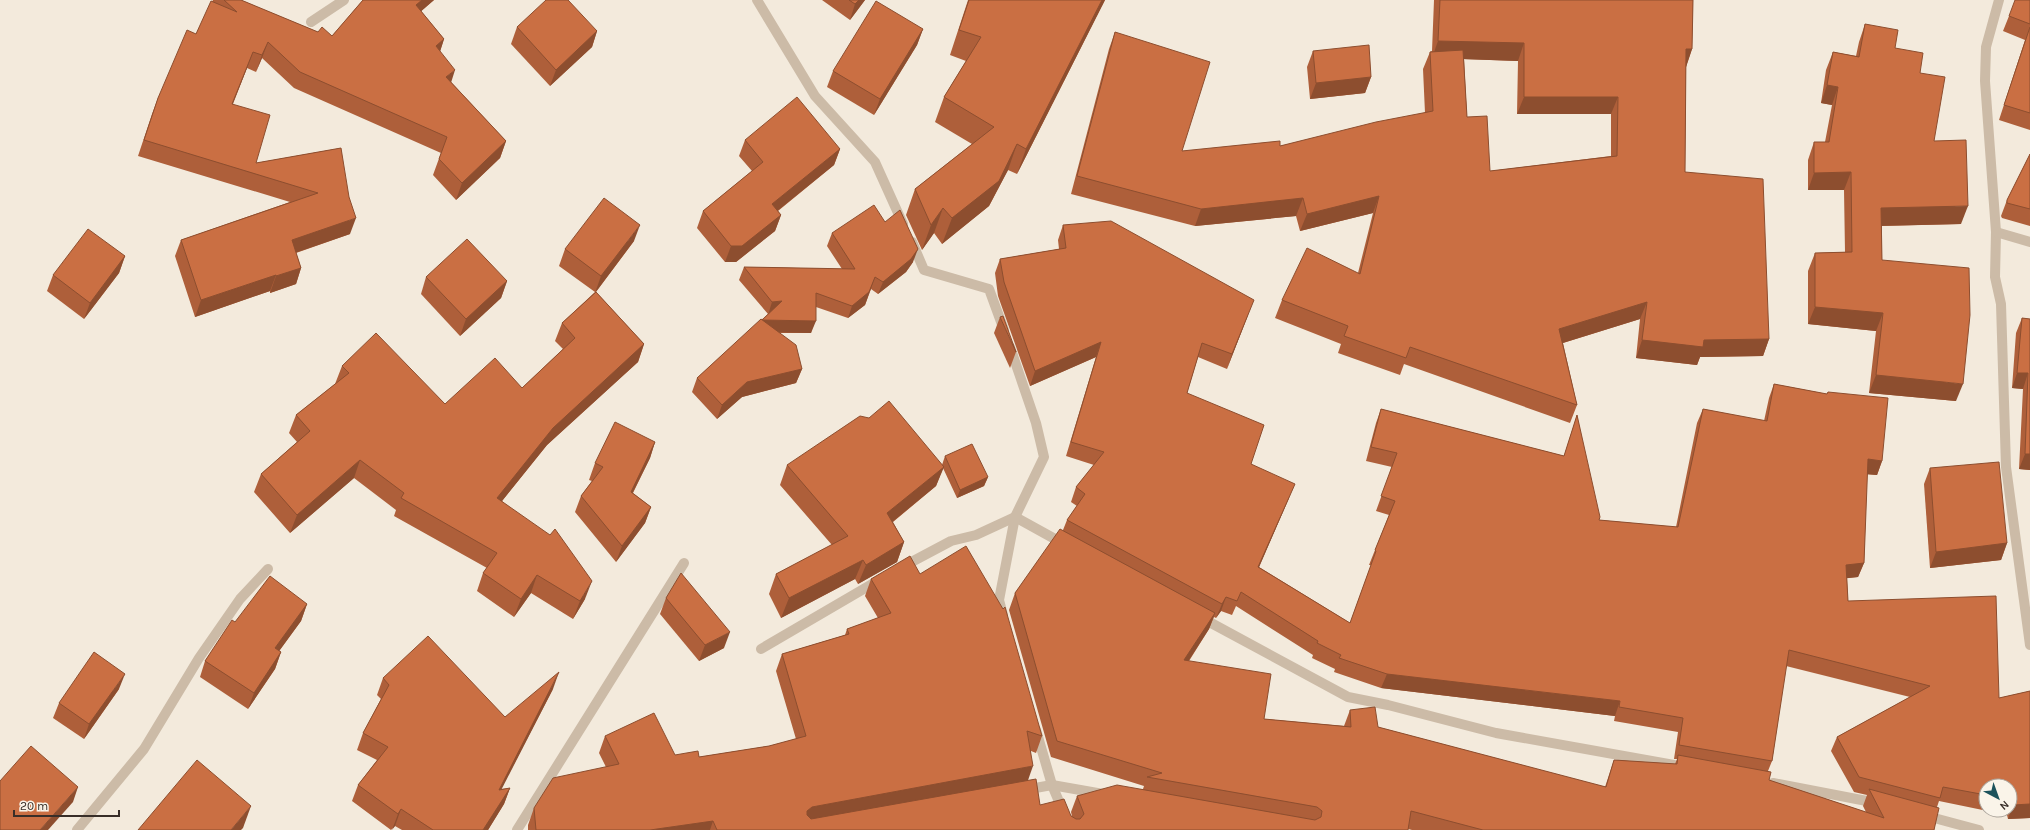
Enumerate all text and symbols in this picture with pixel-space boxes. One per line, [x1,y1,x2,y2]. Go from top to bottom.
north arrow [1978,778,2018,818]
scale bar [14,792,119,818]
text: N [1997,798,2011,813]
text: 20 m [20,799,48,813]

